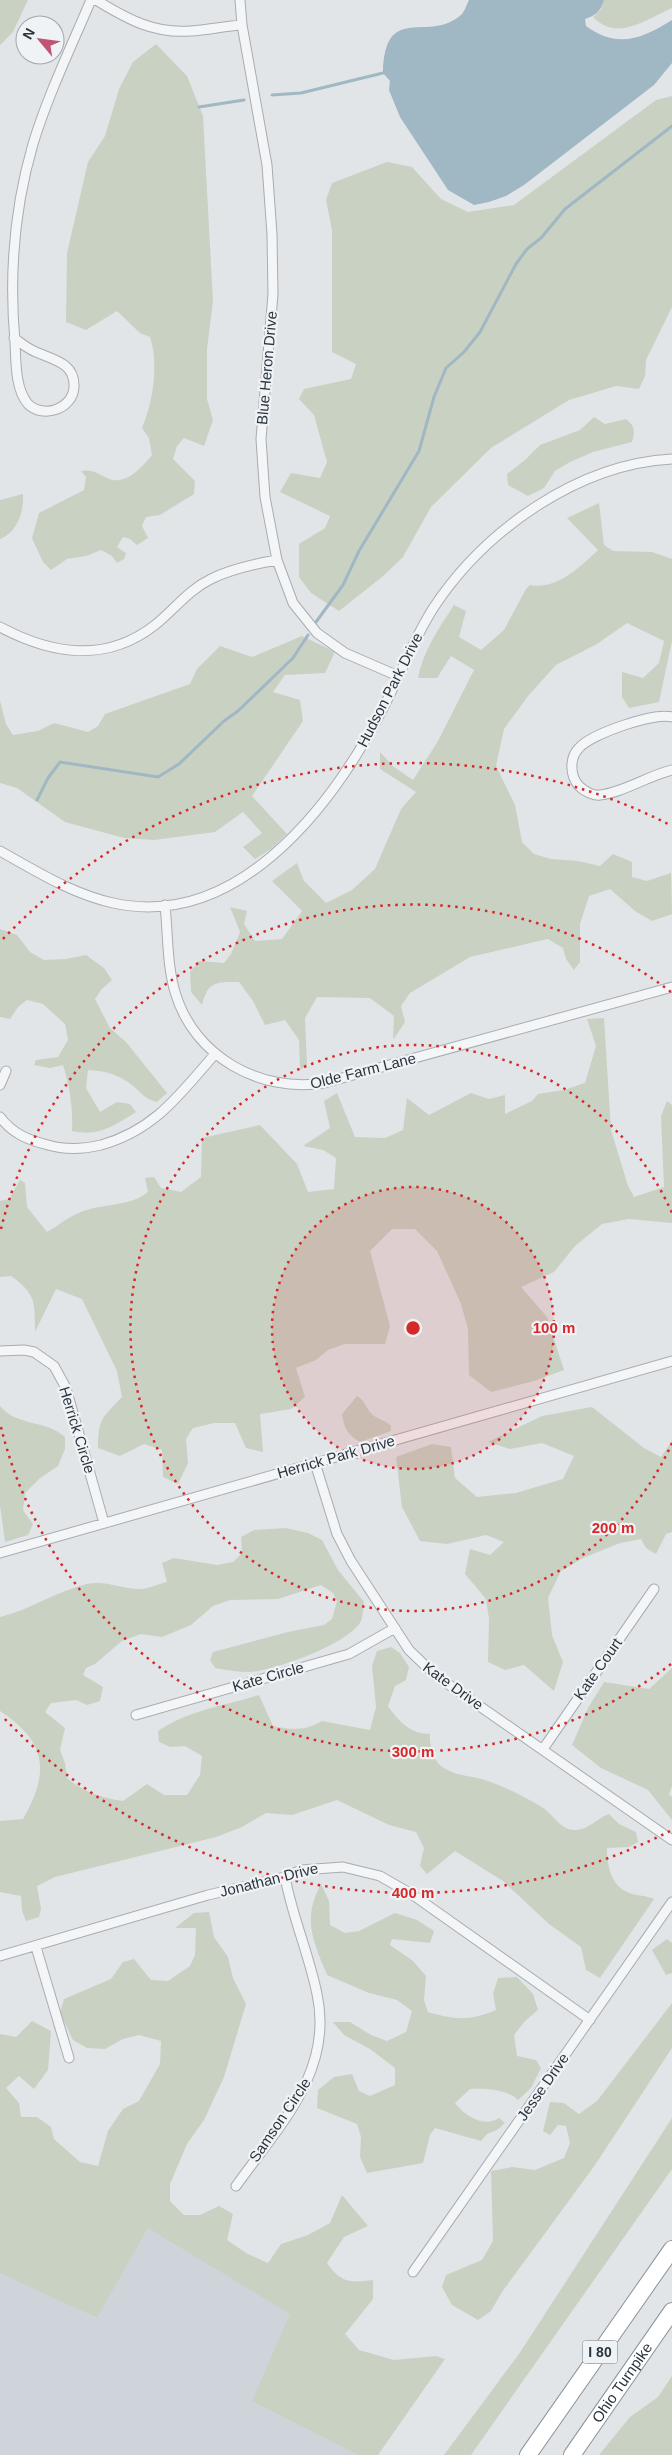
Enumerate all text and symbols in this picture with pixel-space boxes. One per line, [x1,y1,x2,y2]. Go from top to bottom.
north arrow [15,15,65,65]
text: N [19,25,38,42]
street label: Blue Heron Drive [253,310,280,426]
street label: Hudson Park Drive [353,630,426,750]
street label: Olde Farm Lane [308,1049,418,1092]
centre of rings [404,1319,422,1337]
text: 100 m [533,1319,575,1336]
street label: Herrick Circle [56,1384,99,1475]
street label: Herrick Park Drive [275,1432,397,1481]
text: 200 m [592,1519,634,1536]
street label: Kate Court [570,1634,626,1703]
street label: Kate Circle [230,1658,305,1695]
street label: Kate Drive [420,1658,487,1713]
text: 300 m [392,1743,434,1760]
street label: Jonathan Drive [218,1859,320,1900]
text: 400 m [392,1884,434,1901]
street label: Jesse Drive [513,2050,572,2124]
street label: Samson Circle [245,2075,314,2165]
street label: Ohio Turnpike [588,2339,655,2426]
road number: I 80 [582,2340,618,2364]

